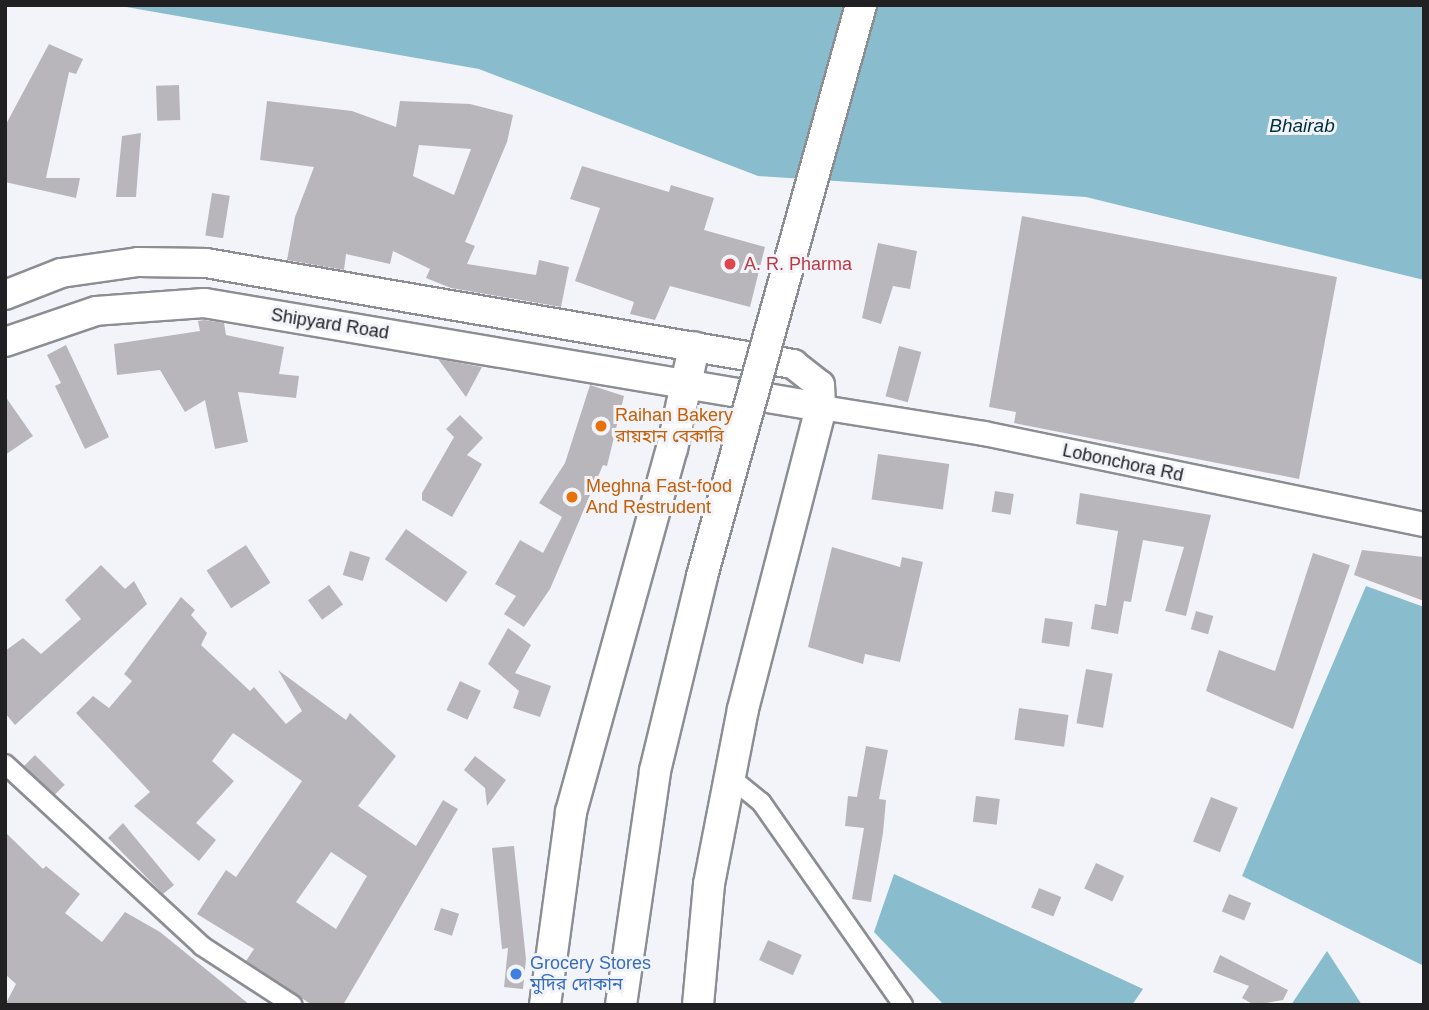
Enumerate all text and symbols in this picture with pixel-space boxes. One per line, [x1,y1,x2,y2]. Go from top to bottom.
water label: Bhairab [1269,115,1335,137]
place label: A. R. Pharma [744,253,852,275]
marker: A. R. Pharma [722,256,738,272]
street label: Shipyard Road [270,304,390,344]
place label: Raihan Bakery রায়হান বেকারি [615,405,733,448]
marker: Raihan Bakery রায়হান বেকারি [593,418,609,434]
street label: Lobonchora Rd [1061,440,1185,486]
place label: Meghna Fast-food And Restrudent [586,476,732,518]
marker: Meghna Fast-food And Restrudent [564,489,580,505]
place label: Grocery Stores মুদির দোকান [530,953,651,996]
marker: Grocery Stores মুদির দোকান [508,966,524,982]

